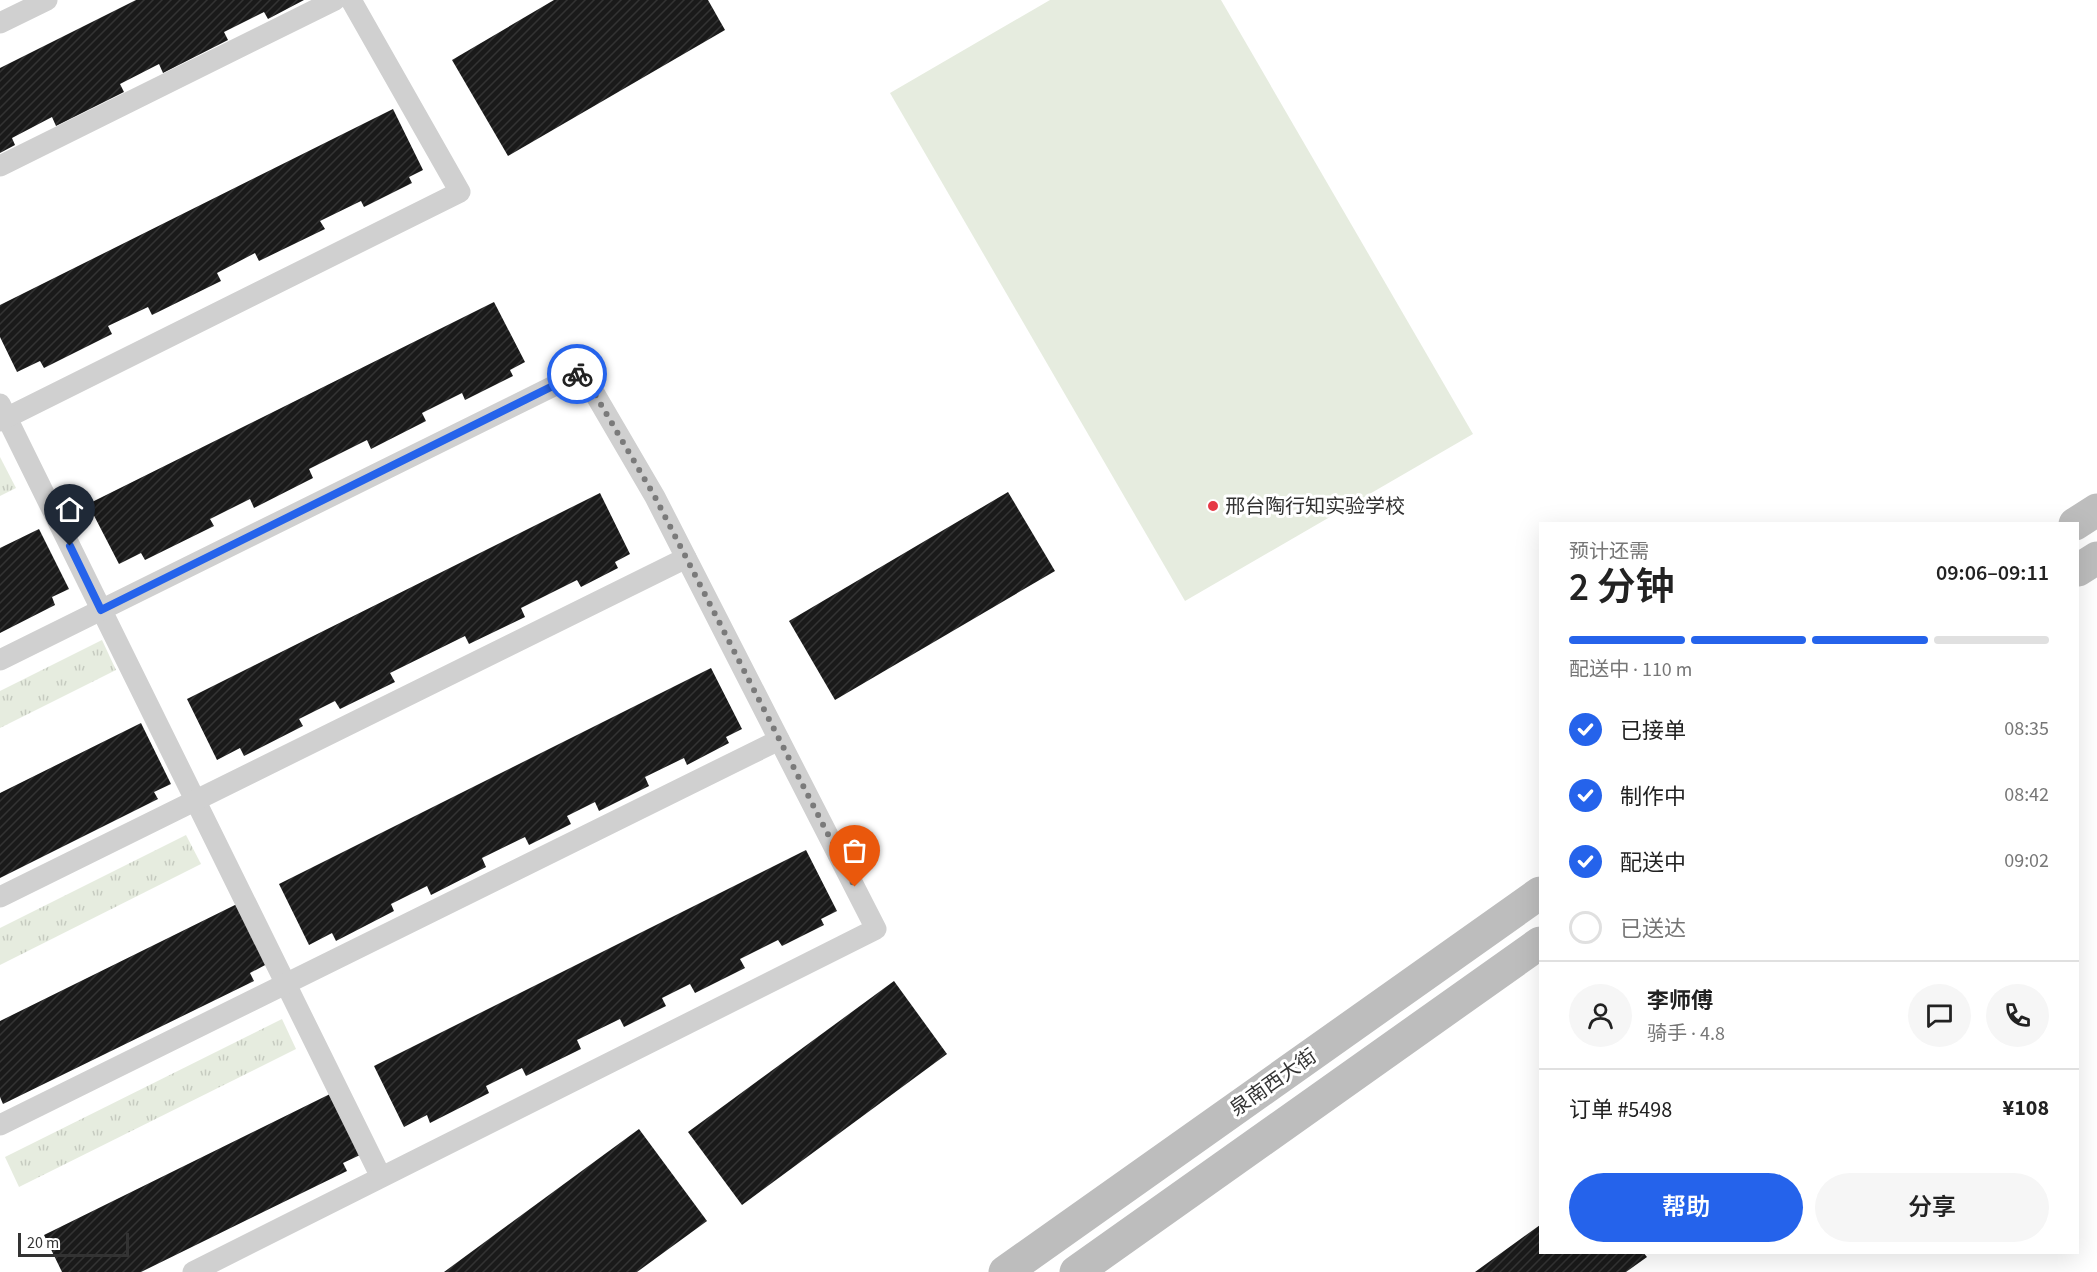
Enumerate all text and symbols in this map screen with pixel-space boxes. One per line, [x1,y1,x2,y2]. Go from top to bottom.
courier [547,344,607,404]
icon: bike [561,358,594,391]
pin [44,484,95,546]
icon: home [53,493,86,526]
place label: 邢台陶行知实验学校 [1225,493,1405,521]
marker: 邢台陶行知实验学校 [1206,499,1220,513]
text: 预计还需 [1569,538,1649,566]
text: 09:06–09:11 [1936,557,2049,589]
text: 2 分钟 [1569,560,1675,616]
text: 配送中 · 110 m [1569,656,1692,684]
icon: check [1569,713,1602,746]
text: 已接单 [1620,715,1686,747]
text: 08:35 [2004,715,2049,743]
icon: check [1569,779,1602,812]
text: 制作中 [1620,781,1686,813]
text: 08:42 [2004,781,2049,809]
pin [829,825,880,887]
icon: bag [838,834,871,867]
icon: check [1569,845,1602,878]
text: 配送中 [1620,847,1686,879]
text: 09:02 [2004,847,2049,875]
text: 已送达 [1620,913,1686,945]
button: person [1569,984,1632,1047]
button: chat [1908,984,1971,1047]
button: phone [1986,984,2049,1047]
text: 李师傅 [1647,985,1713,1017]
text: 骑手 · 4.8 [1647,1020,1725,1048]
street label: 泉南西大街 [1225,1043,1323,1123]
text: ¥108 [2003,1092,2049,1124]
text: 订单 #5498 [1569,1094,1672,1126]
button: 帮助 [1569,1173,1803,1242]
button: 分享 [1815,1173,2049,1242]
scale bar [18,1230,129,1258]
text: 20 m [27,1232,59,1254]

